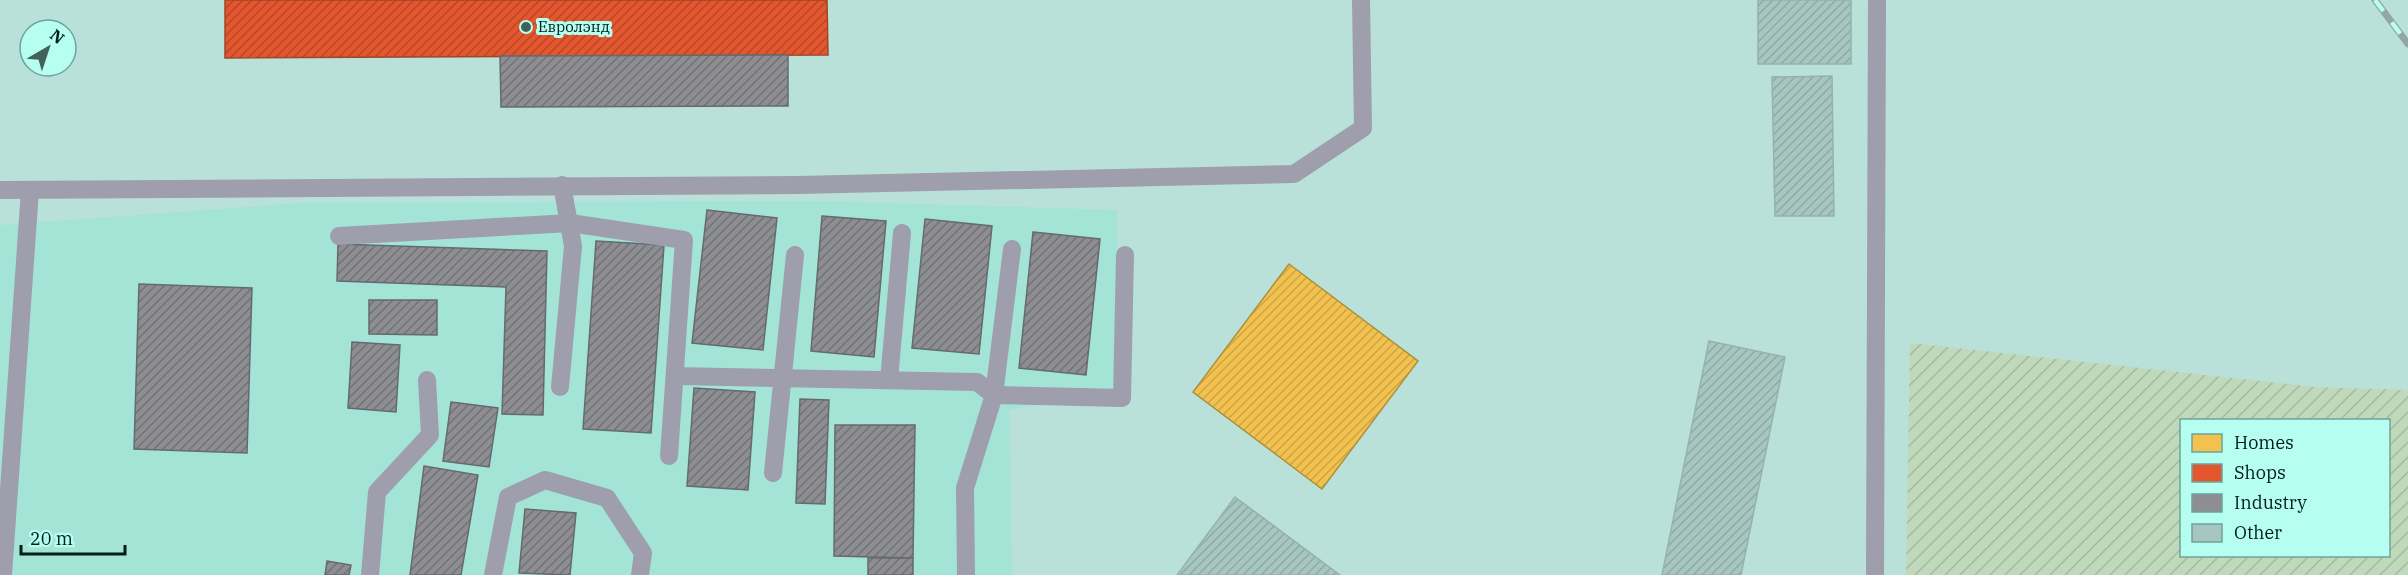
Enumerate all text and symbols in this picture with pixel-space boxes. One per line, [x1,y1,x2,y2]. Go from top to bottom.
place label: Евролэнд [538,17,610,36]
north arrow [18,18,78,78]
marker: Евролэнд [519,20,533,34]
text: N [46,25,69,48]
legend [2180,419,2390,557]
text: Homes [2234,431,2294,454]
text: Shops [2234,461,2286,484]
text: Industry [2234,491,2307,514]
scale bar [21,518,124,556]
text: Other [2234,521,2282,544]
text: 20 m [30,527,73,550]

